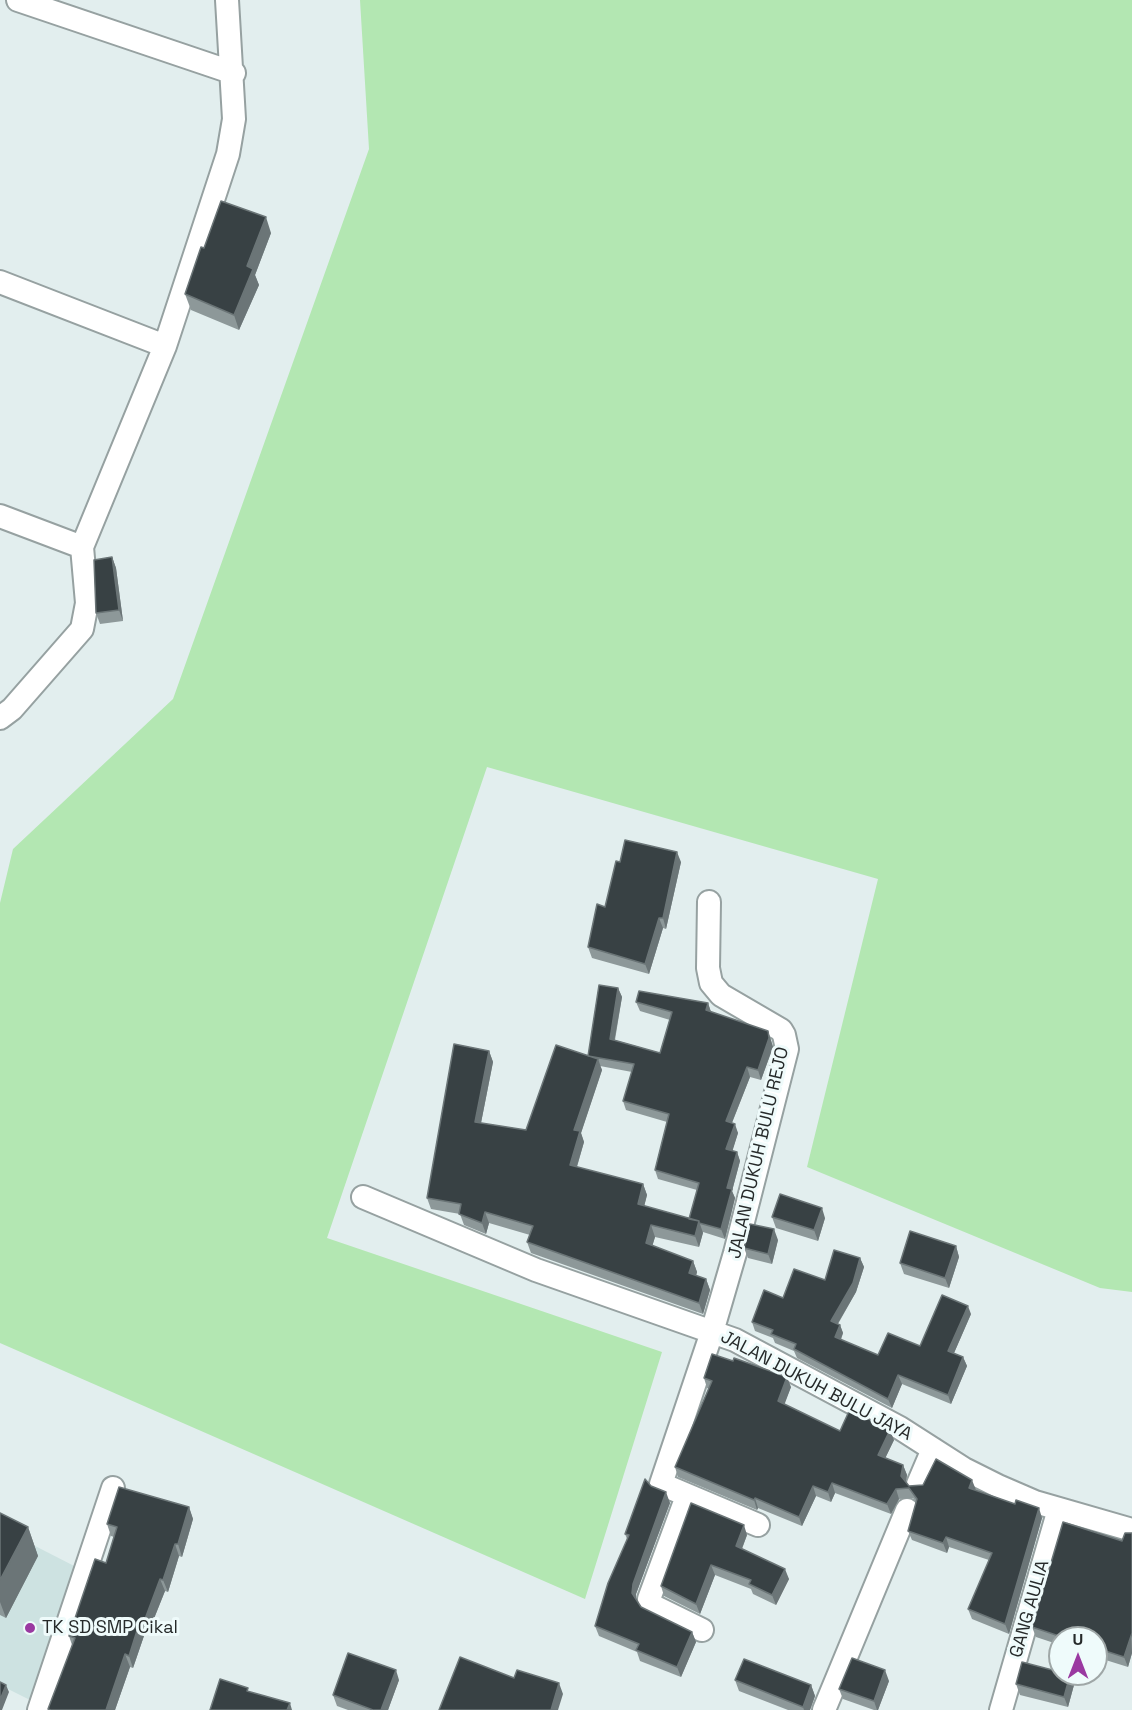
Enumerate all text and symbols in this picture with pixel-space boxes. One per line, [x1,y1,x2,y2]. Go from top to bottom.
street label: JALAN DUKUH BULU REJO [724,1045,794,1261]
street label: JALAN DUKUH BULU JAYA [717,1326,915,1446]
street label: GANG AULIA [1006,1558,1054,1660]
place label: TK SD SMP Cikal [42,1617,178,1639]
marker: TK SD SMP Cikal [23,1621,37,1635]
north arrow [1048,1626,1108,1686]
text: U [1073,1629,1083,1650]

